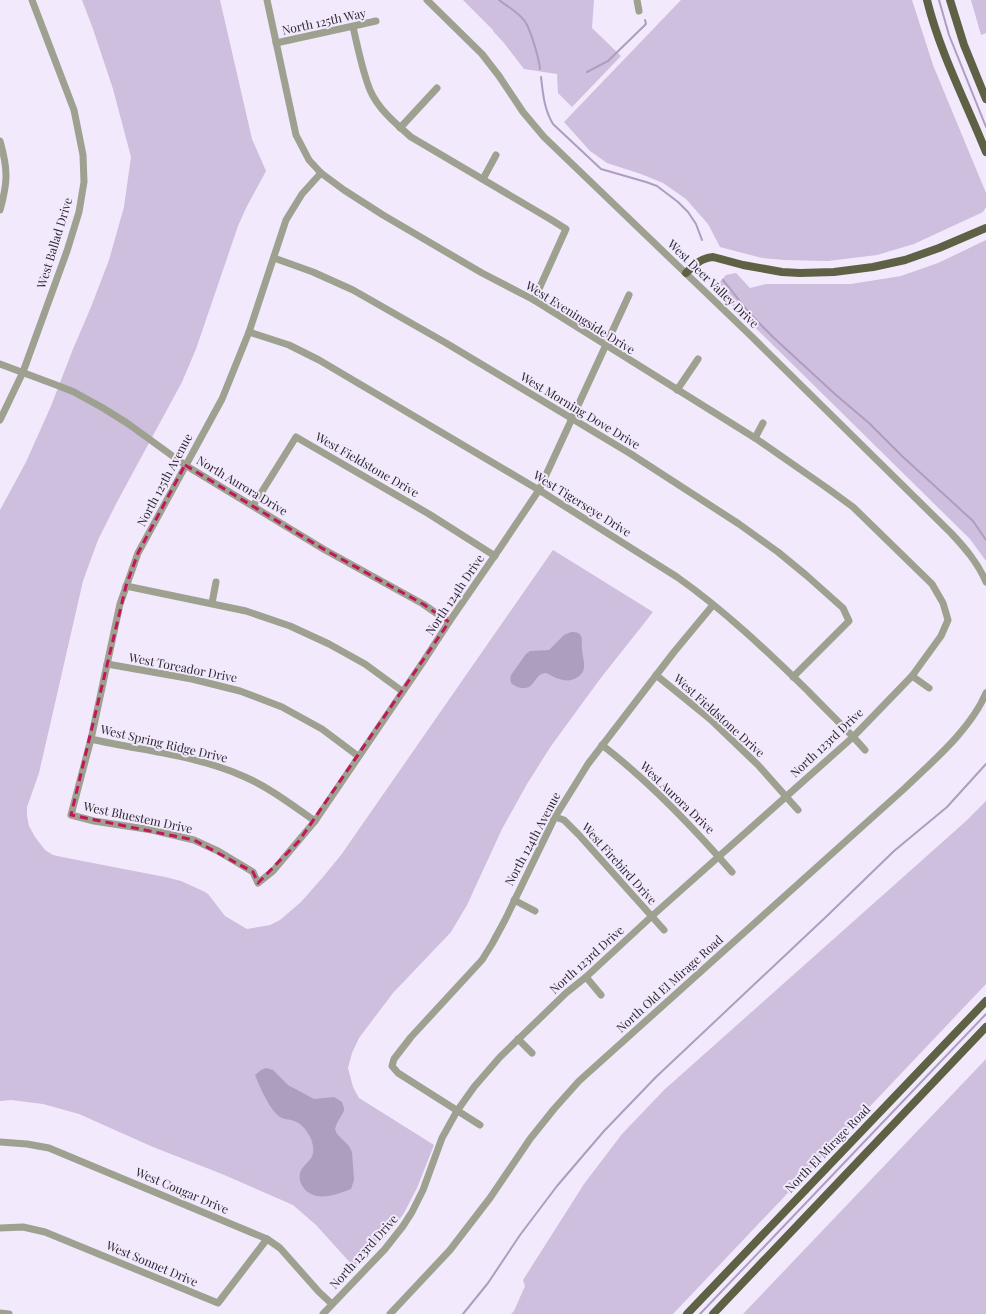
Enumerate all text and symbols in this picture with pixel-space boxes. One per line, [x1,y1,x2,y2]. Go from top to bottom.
street label: North 125th Way [280,4,367,38]
street label: West Ballad Drive [32,195,75,291]
street label: West Deer Valley Drive [664,235,763,331]
street label: West Eveningside Drive [522,276,638,357]
street label: West Morning Dove Drive [517,367,643,452]
street label: West Fieldstone Drive [312,427,422,500]
street label: North 125th Avenue [133,430,195,529]
street label: North Aurora Drive [194,452,291,519]
street label: West Tigerseye Drive [530,466,634,540]
street label: North 124th Drive [421,551,487,638]
street label: West Toreador Drive [127,648,239,685]
street label: West Fieldstone Drive [670,670,768,760]
street label: North 123rd Drive [786,704,866,780]
street label: West Spring Ridge Drive [98,720,229,765]
street label: West Aurora Drive [636,757,718,837]
street label: North 124th Avenue [501,789,564,888]
street label: West Bluestem Drive [81,797,194,836]
street label: West Firebird Drive [578,818,661,908]
street label: North 123rd Drive [546,922,627,997]
street label: North Old El Mirage Road [613,931,726,1035]
street label: North El Mirage Road [781,1101,873,1196]
street label: West Cougar Drive [132,1163,232,1217]
street label: North 123rd Drive [326,1211,401,1292]
street label: West Sonnet Drive [103,1236,201,1290]

